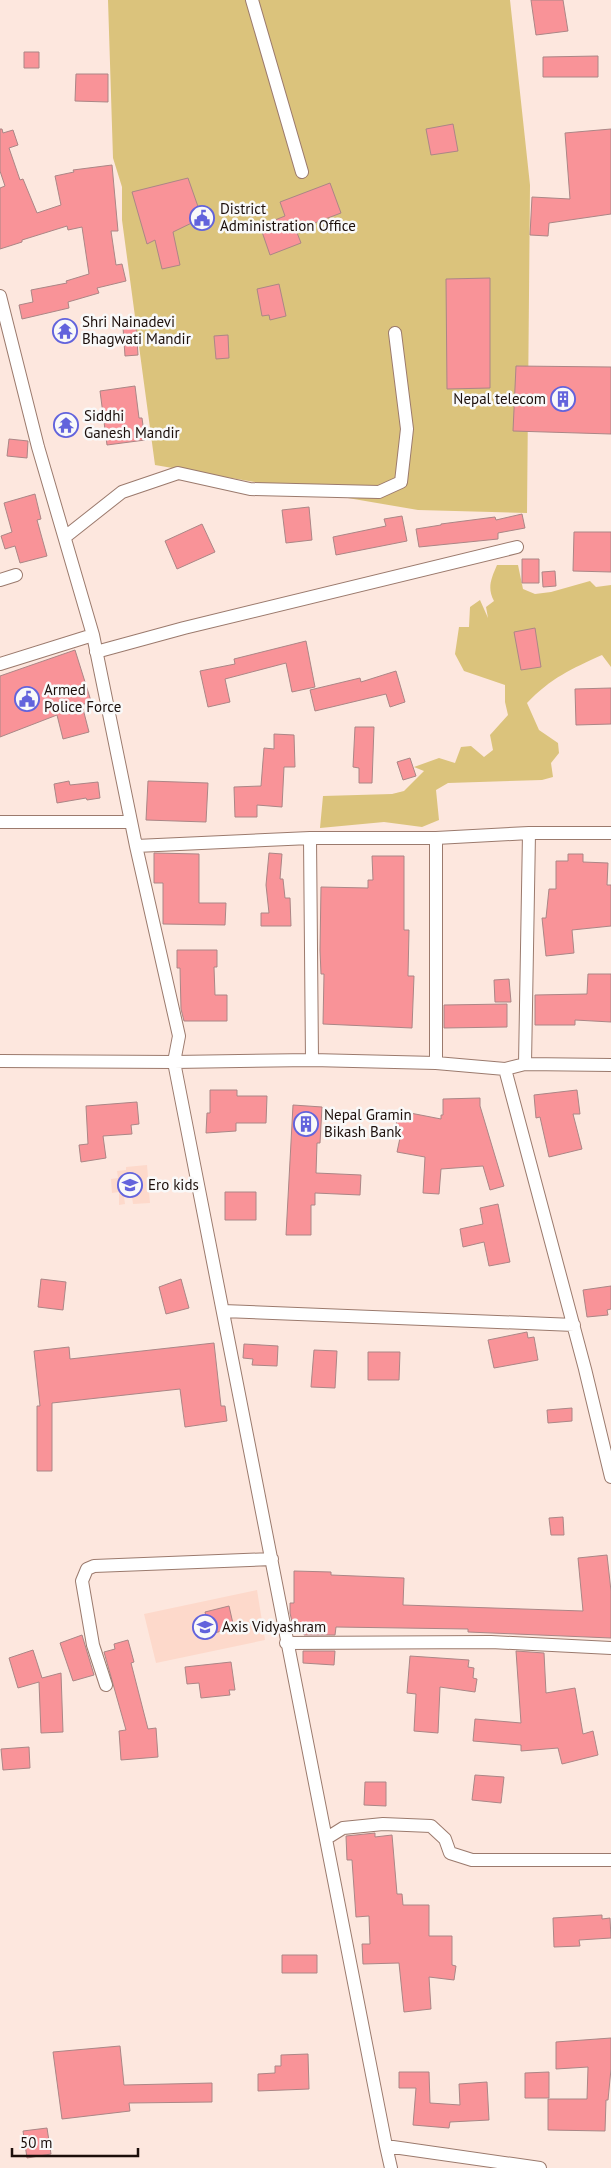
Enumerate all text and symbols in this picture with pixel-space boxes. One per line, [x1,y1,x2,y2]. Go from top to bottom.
place label: District Administration Office [220,199,356,235]
public building icon: District Administration Office [189,205,215,231]
place label: Shri Nainadevi Bhagwati Mandir [82,312,191,348]
temple icon: Shri Nainadevi Bhagwati Mandir [52,318,78,344]
building icon: Nepal telecom [550,386,576,412]
place label: Nepal telecom [453,389,546,408]
place label: Siddhi Ganesh Mandir [84,406,180,442]
temple icon: Siddhi Ganesh Mandir [53,412,79,438]
place label: Armed Police Force [44,680,121,716]
public building icon: Armed Police Force [14,686,40,712]
place label: Nepal Gramin Bikash Bank [324,1105,412,1141]
building icon: Nepal Gramin Bikash Bank [293,1111,319,1137]
school or university icon: Ero kids [117,1172,143,1198]
place label: Ero kids [148,1175,199,1194]
school or university icon: Axis Vidyashram [192,1614,218,1640]
place label: Axis Vidyashram [222,1617,326,1636]
scale bar [12,2126,139,2158]
text: 50 m [20,2133,53,2152]

